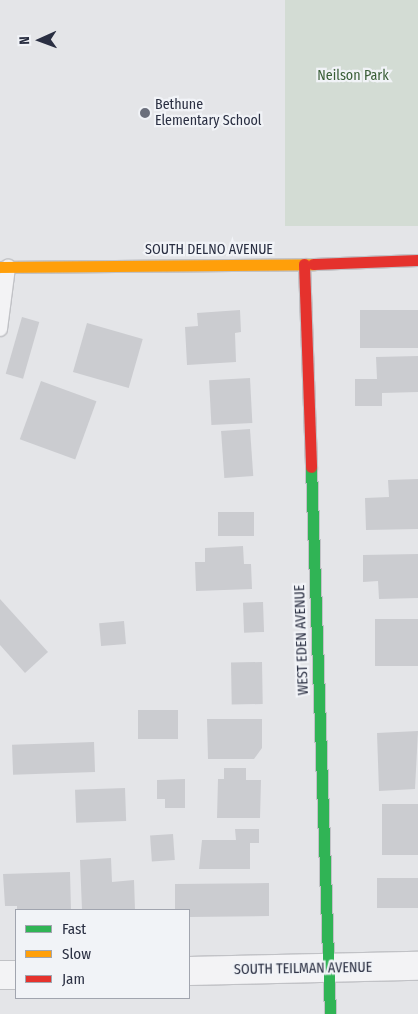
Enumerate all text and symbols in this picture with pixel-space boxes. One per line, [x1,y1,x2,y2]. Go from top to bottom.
north arrow [15,15,65,65]
text: N [16,36,33,45]
park label: Neilson Park [317,68,389,84]
place label: Bethune Elementary School [155,97,262,130]
marker: Bethune Elementary School [139,107,151,119]
street label: SOUTH DELNO AVENUE [145,242,273,258]
street label: WEST EDEN AVENUE [292,584,312,696]
legend [15,909,190,999]
text: Fast [62,920,86,938]
text: Slow [62,945,91,963]
street label: SOUTH TEILMAN AVENUE [234,959,372,979]
text: Jam [62,970,85,988]

